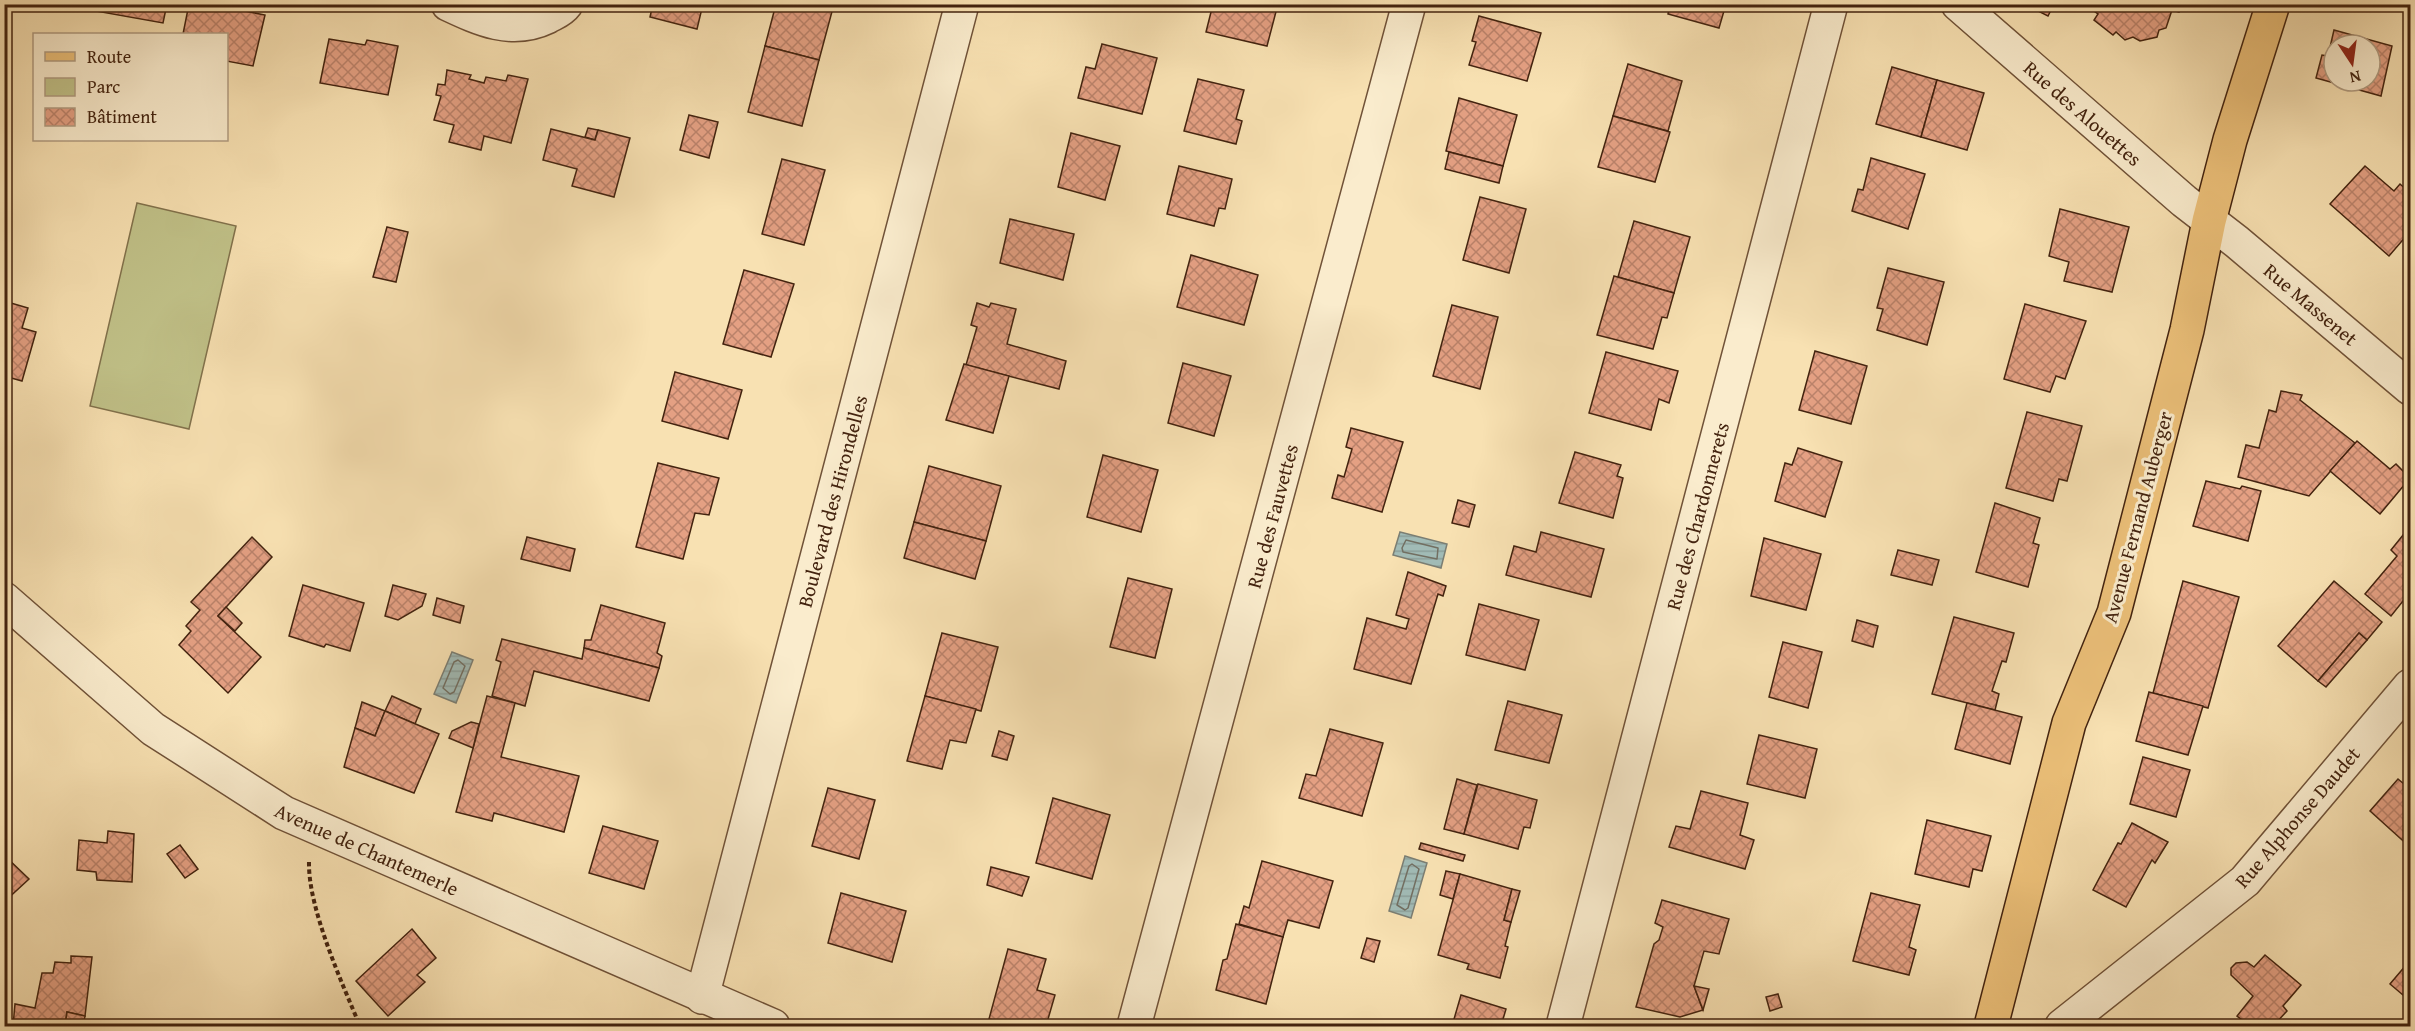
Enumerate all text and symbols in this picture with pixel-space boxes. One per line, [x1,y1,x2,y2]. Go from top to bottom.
legend [33,33,228,141]
north arrow [2322,33,2382,93]
text: Route [87,43,131,70]
street label: Rue des Alouettes [2018,53,2148,173]
text: N [2347,65,2363,91]
text: Parc [87,73,120,100]
text: Bâtiment [87,103,157,130]
street label: Rue Massenet [2258,256,2364,352]
street label: Boulevard des Hirondelles [790,392,874,610]
street label: Avenue Fernand Auberger [2095,408,2179,626]
street label: Rue des Chardonnerets [1658,419,1736,613]
street label: Rue des Fauvettes [1239,441,1305,591]
street label: Rue Alphonse Daudet [2227,740,2367,894]
street label: Avenue de Chantemerle [270,795,464,903]

